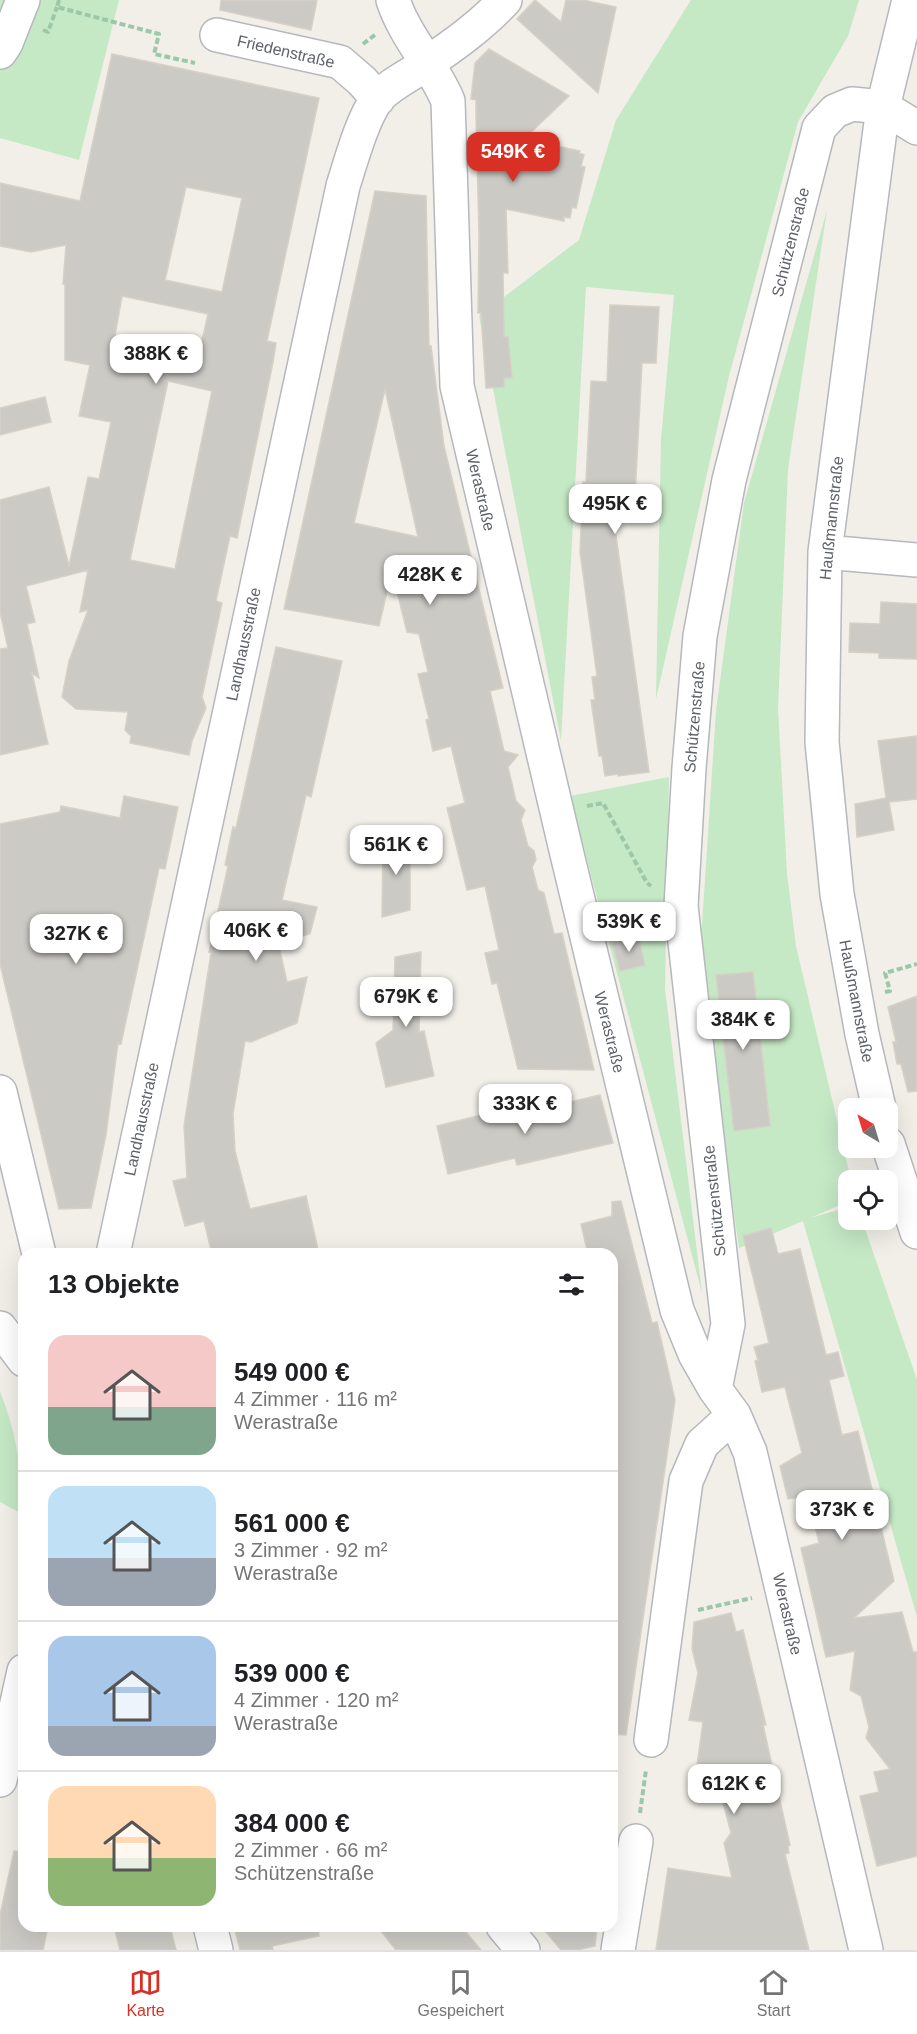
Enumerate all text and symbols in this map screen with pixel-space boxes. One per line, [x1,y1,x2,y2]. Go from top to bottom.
street label: Friedenstraße [235,32,336,71]
pin: 549K € [464,132,562,183]
text: 549K € [481,140,545,162]
street label: Schützenstraße [769,186,812,299]
pin: 388K € [107,334,205,385]
text: 388K € [124,342,188,364]
street label: Werastraße [463,448,498,533]
street label: Haußmannstraße [817,455,846,581]
pin: 495K € [566,484,664,535]
text: 495K € [583,492,647,514]
pin: 428K € [381,555,479,606]
text: 428K € [398,563,462,585]
street label: Landhausstraße [223,586,264,702]
street label: Schützenstraße [681,660,708,774]
pin: 561K € [347,825,445,876]
text: 561K € [364,833,428,855]
pin: 539K € [580,902,678,953]
text: 539K € [597,910,661,932]
pin: 406K € [207,911,305,962]
pin: 327K € [27,914,125,965]
text: 406K € [224,919,288,941]
text: 327K € [44,922,108,944]
street label: Haußmannstraße [836,938,877,1064]
pin: 679K € [357,977,455,1028]
text: 679K € [374,985,438,1007]
street label: Werastraße [591,990,628,1075]
pin: 384K € [694,1000,792,1051]
text: 384K € [711,1008,775,1030]
street label: Landhausstraße [121,1061,162,1177]
pin: 333K € [476,1084,574,1135]
text: 333K € [493,1092,557,1114]
north arrow [838,1098,898,1158]
map controls [838,1098,898,1230]
street label: Schützenstraße [700,1144,729,1258]
button: locate [838,1170,898,1230]
icon: filters [555,1268,588,1301]
text: 13 Objekte [48,1269,180,1299]
text: 549 000 € [234,1357,350,1387]
icon: home [96,1359,168,1431]
text: 4 Zimmer · 116 m² [234,1388,397,1410]
text: Werastraße [234,1411,338,1433]
pin: 373K € [793,1490,891,1541]
text: 373K € [810,1498,874,1520]
text: 561 000 € [234,1508,350,1538]
icon: home [96,1510,168,1582]
text: 3 Zimmer · 92 m² [234,1539,387,1561]
text: Werastraße [234,1562,338,1584]
street label: Werastraße [770,1572,805,1657]
text: 539 000 € [234,1658,350,1688]
icon: home [96,1660,168,1732]
text: 4 Zimmer · 120 m² [234,1689,398,1711]
text: Werastraße [234,1712,338,1734]
pin: 612K € [685,1764,783,1815]
text: 612K € [702,1772,766,1794]
text: 384 000 € [234,1808,350,1838]
icon: home [96,1810,168,1882]
text: 2 Zimmer · 66 m² [234,1839,387,1861]
text: Schützenstraße [234,1862,374,1884]
tab: Karte [126,1966,165,2020]
tab: Gespeichert [418,1966,504,2020]
tab: Start [757,1966,791,2020]

